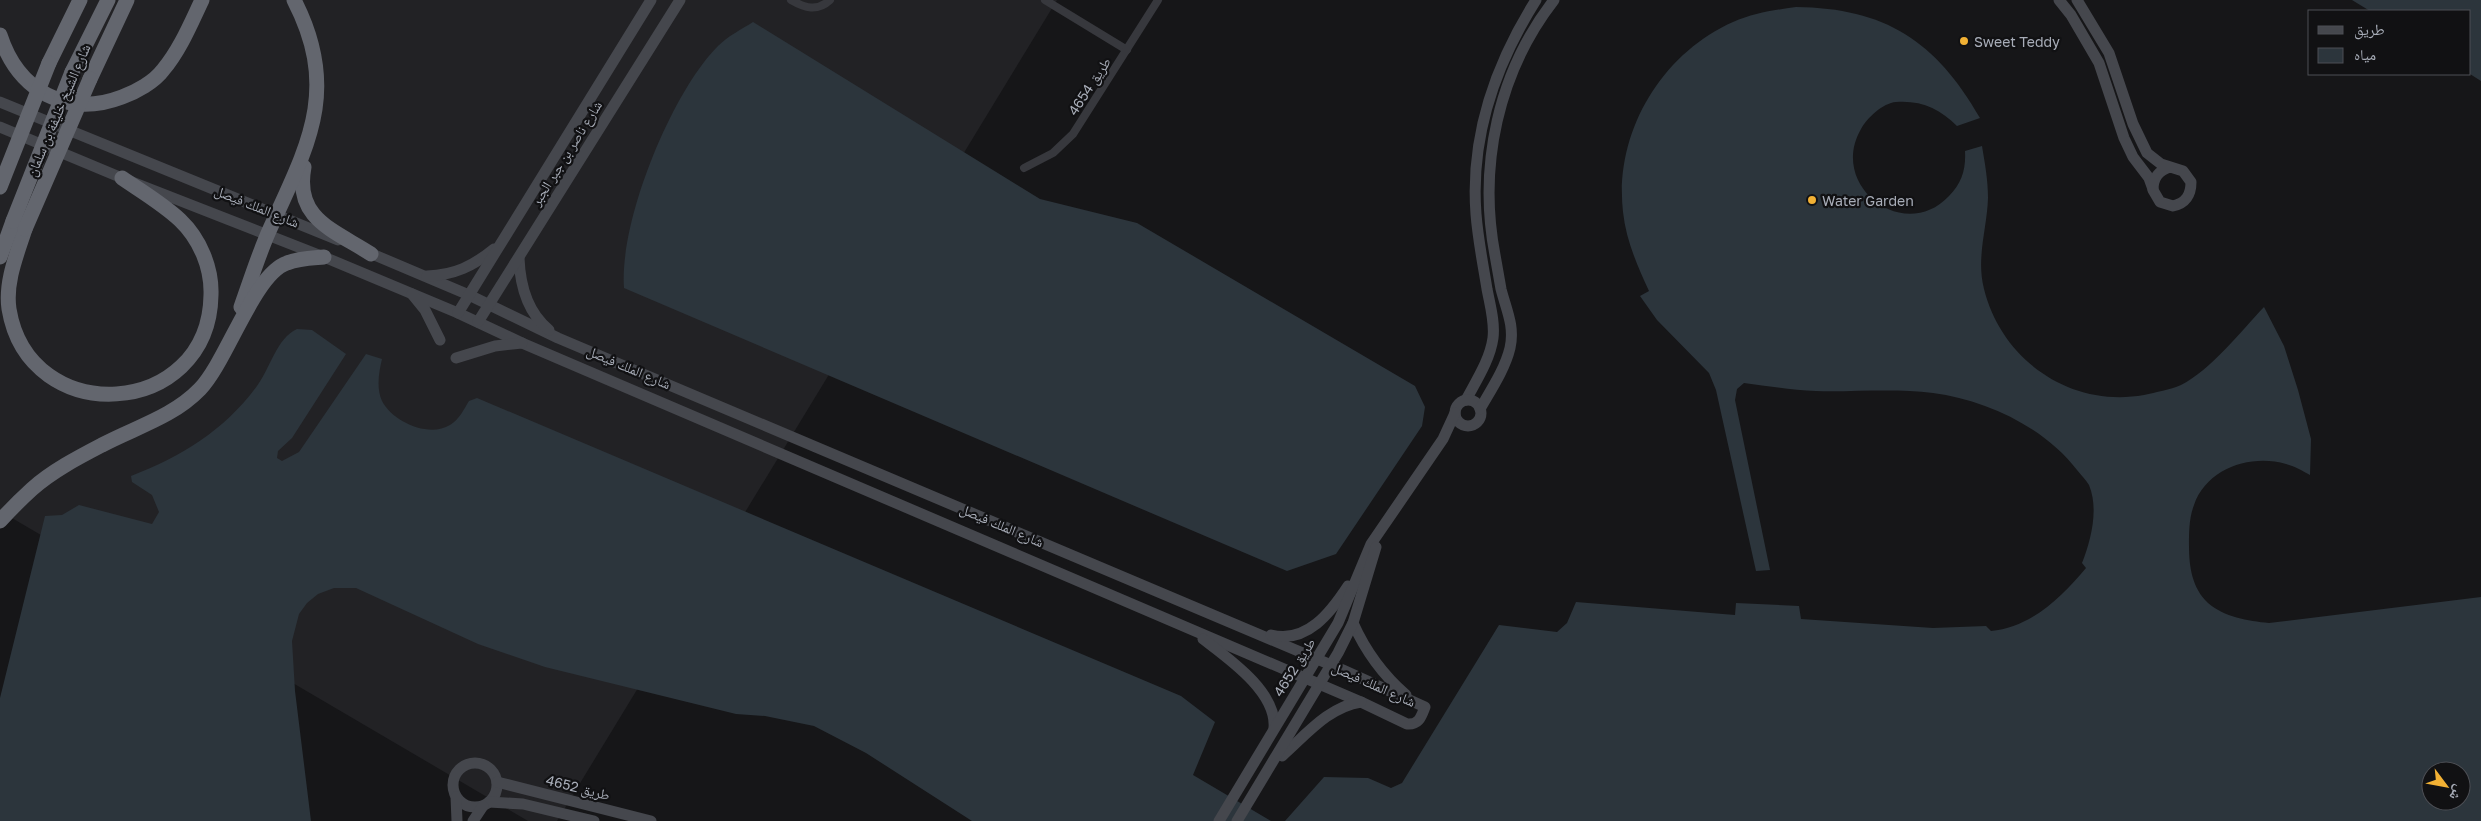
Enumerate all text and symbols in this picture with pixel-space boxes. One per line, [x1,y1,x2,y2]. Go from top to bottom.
legend [2308,10,2471,75]
text: طريق [2354,20,2385,40]
place label: Sweet Teddy [1974,33,2060,50]
marker: Sweet Teddy [1958,35,1970,47]
street label: شارع الشيخ خليفة بن سلمان [22,41,95,179]
text: مياه [2354,45,2376,63]
street label: طريق 4654 [1064,54,1116,119]
street label: شارع ناصر بن جبر الجبر [526,97,607,211]
street label: شارع الملك فيصل [212,181,302,233]
place label: Water Garden [1822,192,1914,209]
marker: Water Garden [1806,194,1818,206]
street label: شارع الملك فيصل [584,342,674,394]
street label: شارع الملك فيصل [957,500,1047,552]
street label: طريق 4652 [1269,635,1320,700]
street label: شارع الملك فيصل [1329,658,1418,712]
north arrow [2421,761,2471,811]
street label: طريق 4652 [544,771,612,805]
text: ش [2445,782,2469,804]

